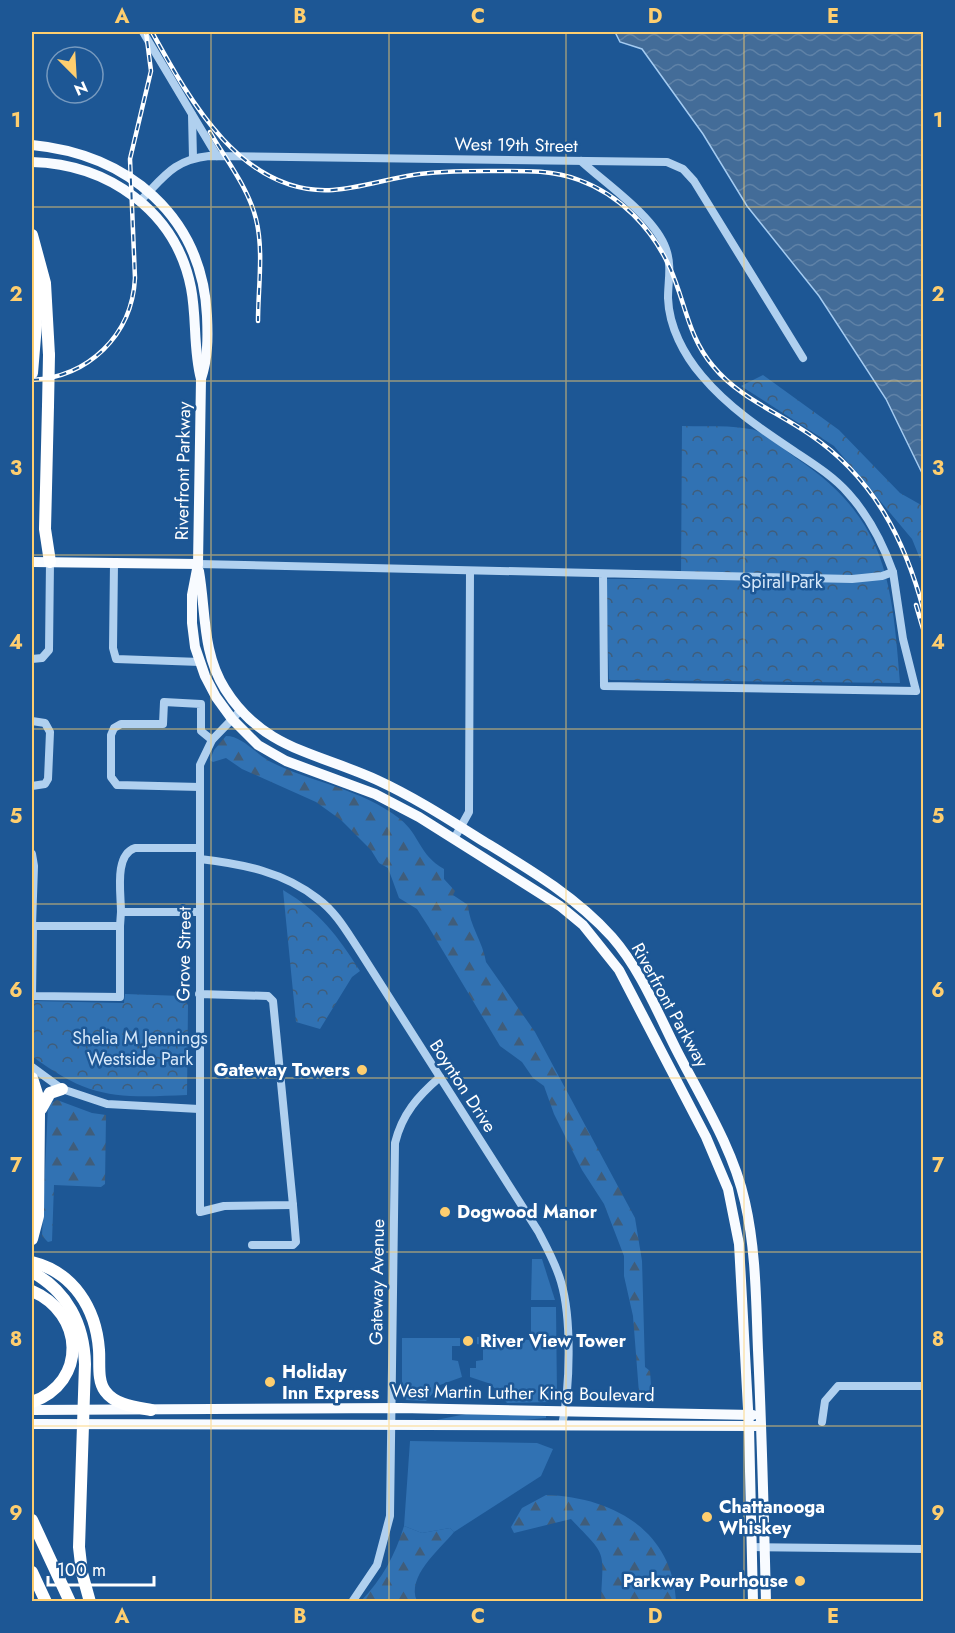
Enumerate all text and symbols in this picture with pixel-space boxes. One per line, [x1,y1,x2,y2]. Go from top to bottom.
text: A [114,2,130,31]
text: B [293,2,307,31]
text: C [471,2,485,31]
text: D [648,2,662,31]
text: E [827,2,839,31]
north arrow [45,45,105,105]
text: N [70,75,91,101]
text: 1 [11,106,21,135]
text: 1 [933,106,943,135]
street label: West 19th Street [454,131,578,159]
text: 2 [9,280,23,309]
text: 2 [931,280,945,309]
street label: Riverfront Parkway [169,401,197,541]
text: 3 [10,454,22,483]
text: 3 [932,454,944,483]
park label: Spiral Park [741,569,823,595]
text: 4 [9,628,23,657]
text: 4 [931,628,945,657]
text: 5 [10,802,23,831]
text: 5 [932,802,945,831]
street label: Grove Street [170,906,198,1002]
street label: Riverfront Parkway [625,938,715,1072]
text: 6 [9,976,23,1005]
text: 6 [931,976,945,1005]
park label: Shelia M Jennings Westside Park [72,1025,208,1072]
street label: Boynton Drive [423,1034,503,1138]
place label: Gateway Towers [214,1057,350,1083]
marker: Gateway Towers [355,1063,369,1077]
text: 7 [10,1151,23,1180]
text: 7 [932,1151,945,1180]
place label: Dogwood Manor [457,1199,598,1225]
marker: Dogwood Manor [438,1205,452,1219]
street label: Gateway Avenue [363,1219,391,1345]
text: 8 [10,1325,22,1354]
text: 8 [932,1325,944,1354]
place label: River View Tower [480,1328,627,1354]
marker: River View Tower [461,1334,475,1348]
place label: Holiday Inn Express [282,1359,379,1406]
marker: Holiday Inn Express [263,1375,277,1389]
street label: West Martin Luther King Boulevard [391,1378,655,1408]
place label: Chattanooga Whiskey [719,1494,825,1541]
text: 9 [9,1499,23,1528]
text: 9 [931,1499,945,1528]
marker: Chattanooga Whiskey [700,1510,714,1524]
scale bar [48,1549,154,1587]
text: 100 m [57,1557,106,1583]
place label: Parkway Pourhouse [623,1568,788,1594]
marker: Parkway Pourhouse [793,1574,807,1588]
text: A [114,1602,130,1631]
text: B [293,1602,307,1631]
text: C [471,1602,485,1631]
text: D [648,1602,662,1631]
text: E [827,1602,839,1631]

